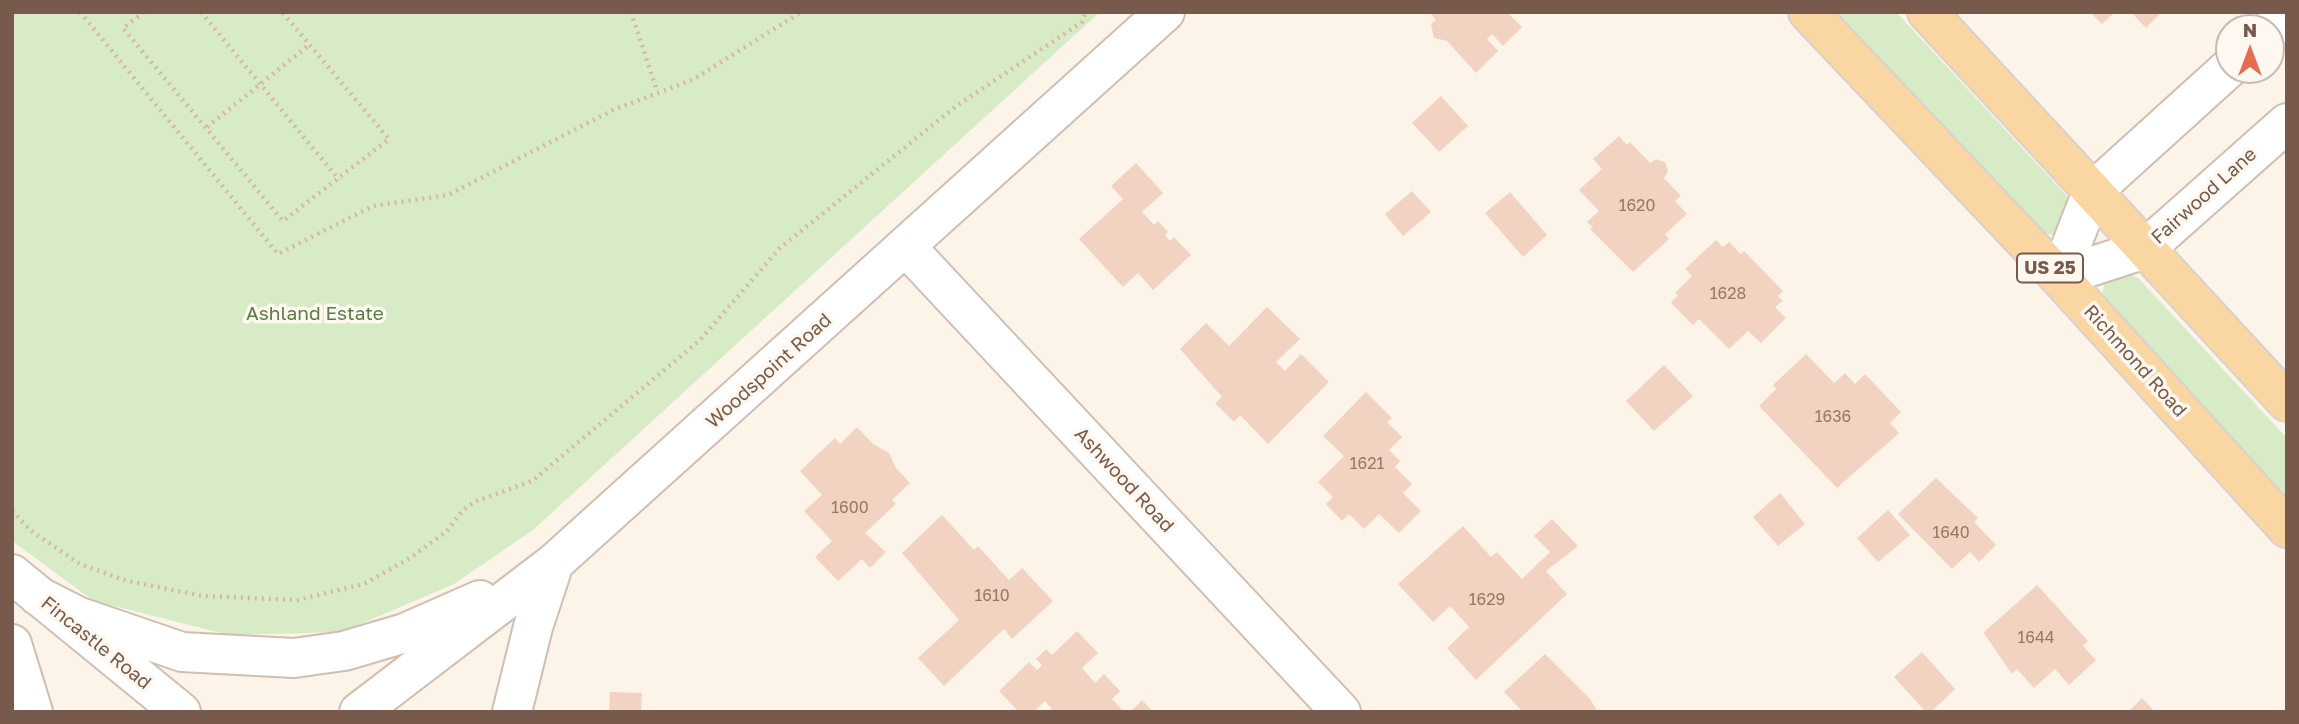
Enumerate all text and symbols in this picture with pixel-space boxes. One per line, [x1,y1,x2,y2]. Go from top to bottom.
north arrow [2215,14,2285,84]
text: N [2243,18,2257,41]
street label: Fairwood Lane [2147,143,2261,249]
house number: 1620 [1619,196,1655,216]
road number: US 25 [2017,254,2083,282]
house number: 1628 [1710,284,1746,304]
street label: Richmond Road [2079,300,2191,422]
park label: Ashland Estate [246,303,384,325]
street label: Woodspoint Road [702,309,836,433]
house number: 1636 [1815,407,1851,427]
street label: Ashwood Road [1070,423,1178,537]
house number: 1621 [1350,454,1384,474]
house number: 1600 [831,498,869,518]
house number: 1640 [1932,523,1970,543]
house number: 1610 [974,586,1010,606]
house number: 1629 [1469,590,1505,610]
street label: Fincastle Road [36,592,156,694]
house number: 1644 [2018,628,2054,648]

